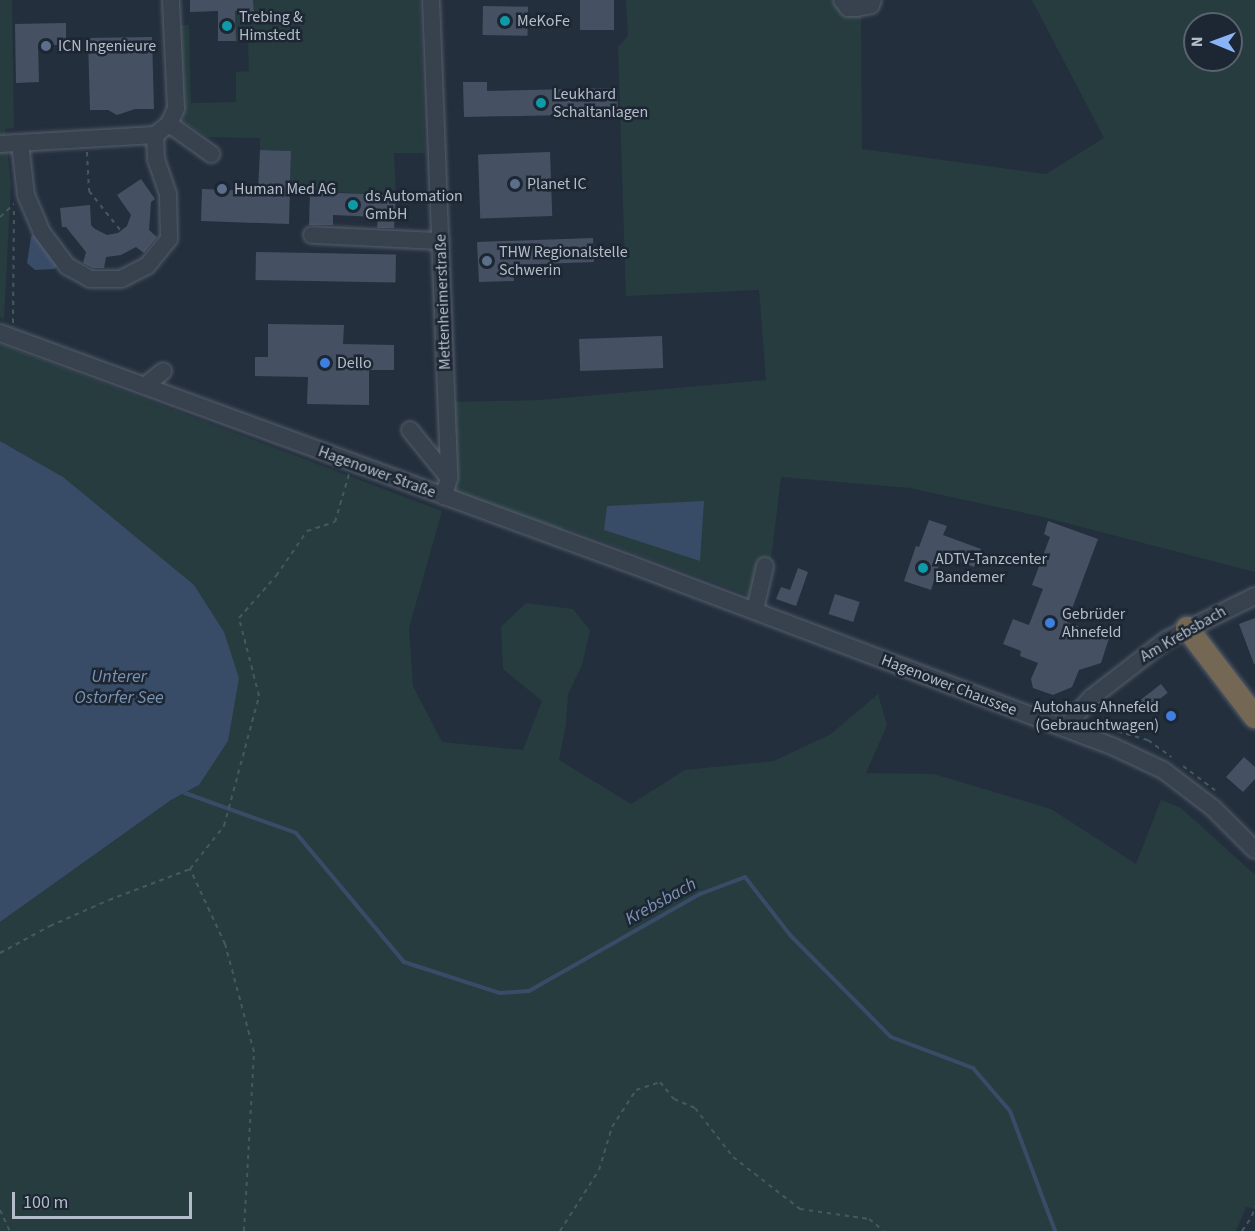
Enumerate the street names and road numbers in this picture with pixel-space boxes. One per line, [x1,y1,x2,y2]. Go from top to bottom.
street label: Mettenheimerstraße [431,234,455,370]
street label: Hagenower Straße [316,442,438,502]
street label: Am Krebsbach [1137,602,1229,666]
street label: Hagenower Chaussee [878,650,1020,720]

